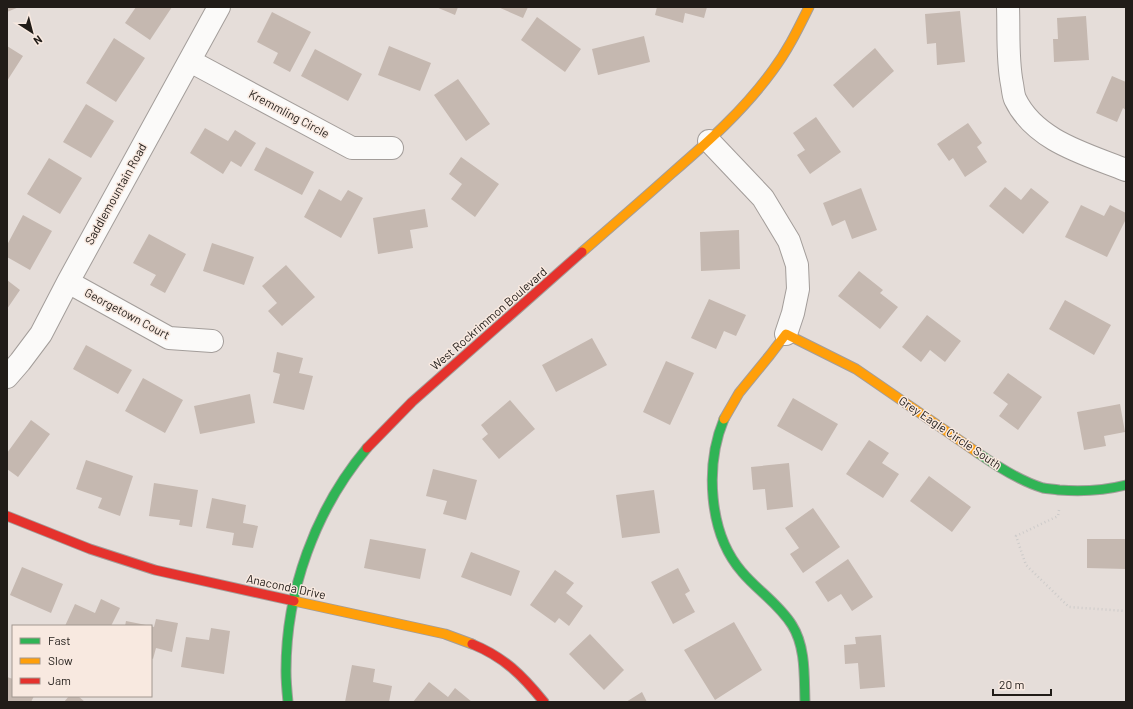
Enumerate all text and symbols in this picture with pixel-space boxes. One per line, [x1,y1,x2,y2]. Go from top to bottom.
north arrow [12,12,52,52]
text: N [31,33,45,48]
street label: Kremmling Circle [247,86,332,140]
street label: Saddlemountain Road [81,140,149,247]
street label: West Rockrimmon Boulevard [427,264,549,373]
street label: Georgetown Court [83,285,172,341]
street label: Grey Eagle Circle South [897,393,1004,472]
street label: Anaconda Drive [245,571,327,601]
legend [12,625,152,697]
text: Fast [48,633,71,647]
text: Slow [48,653,73,667]
scale bar [993,671,1051,697]
text: Jam [48,673,71,687]
text: 20 m [999,677,1025,691]

